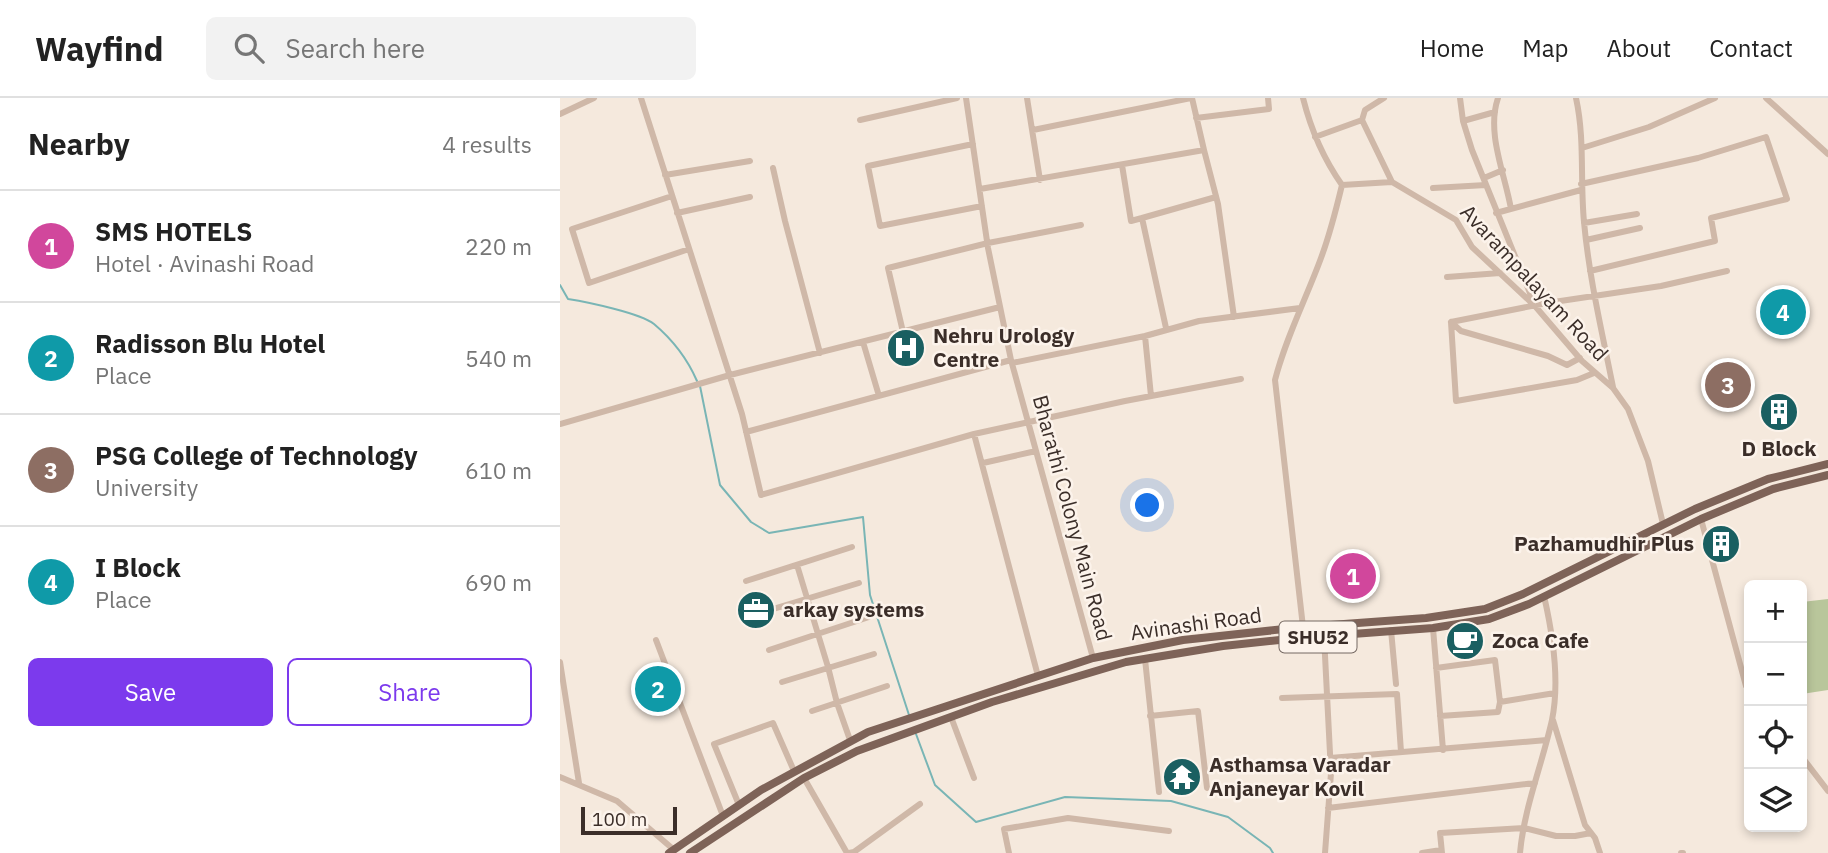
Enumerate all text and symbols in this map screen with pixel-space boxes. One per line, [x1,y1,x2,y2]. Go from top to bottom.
search box [206,17,696,80]
text: Wayfind [35,27,164,70]
icon: search [230,29,268,67]
text: Search here [286,31,425,65]
text: Home [1420,32,1484,64]
text: Map [1522,32,1568,64]
text: About [1606,32,1671,64]
text: Contact [1709,32,1793,64]
text: Nearby [28,124,130,163]
text: 4 results [442,129,532,159]
street label: Avarampalayam Road [1455,198,1615,367]
text: SMS HOTELS [95,214,253,248]
text: 1 [44,231,58,261]
text: 220 m [465,231,532,261]
text: Hotel · Avinashi Road [95,248,314,278]
pin: 4 [1760,286,1806,338]
place label: Nehru Urology Centre [933,321,1075,373]
text: Radisson Blu Hotel [95,326,325,360]
hospital icon: Nehru Urology Centre [885,327,927,369]
text: 2 [44,343,58,373]
text: 540 m [465,343,532,373]
pin: 3 [1705,359,1751,411]
text: Place [95,360,152,390]
building icon: D Block [1758,391,1800,433]
street label: Bharathi Colony Main Road [1027,392,1119,644]
place label: D Block [1742,434,1817,462]
text: PSG College of Technology [95,438,418,472]
text: 3 [44,455,58,485]
text: 610 m [465,455,532,485]
text: University [95,472,198,502]
your location [1130,488,1164,522]
building icon: Pazhamudhir Plus [1700,523,1742,565]
place label: Pazhamudhir Plus [1514,529,1694,557]
text: I Block [95,550,181,584]
pin: 1 [1330,550,1376,602]
text: 4 [44,567,58,597]
text: 690 m [465,567,532,597]
map controls [1744,580,1807,832]
button: + [1744,580,1807,643]
text: Place [95,584,152,614]
office icon: arkay systems [735,589,777,631]
place label: arkay systems [783,595,924,623]
street label: Avinashi Road [1128,600,1263,646]
cafe icon: Zoca Cafe [1444,620,1486,662]
road number: SHU52 [1280,622,1356,652]
place label: Zoca Cafe [1492,626,1589,654]
button: − [1744,643,1807,706]
button: Save [28,658,273,726]
button: Share [287,658,532,726]
pin: 2 [635,663,681,715]
button: locate [1744,706,1807,769]
place label: Asthamsa Varadar Anjaneyar Kovil [1209,750,1391,802]
temple icon: Asthamsa Varadar Anjaneyar Kovil [1161,756,1203,798]
button: layers [1744,769,1807,832]
scale bar [581,804,677,836]
text: 100 m [592,807,647,831]

